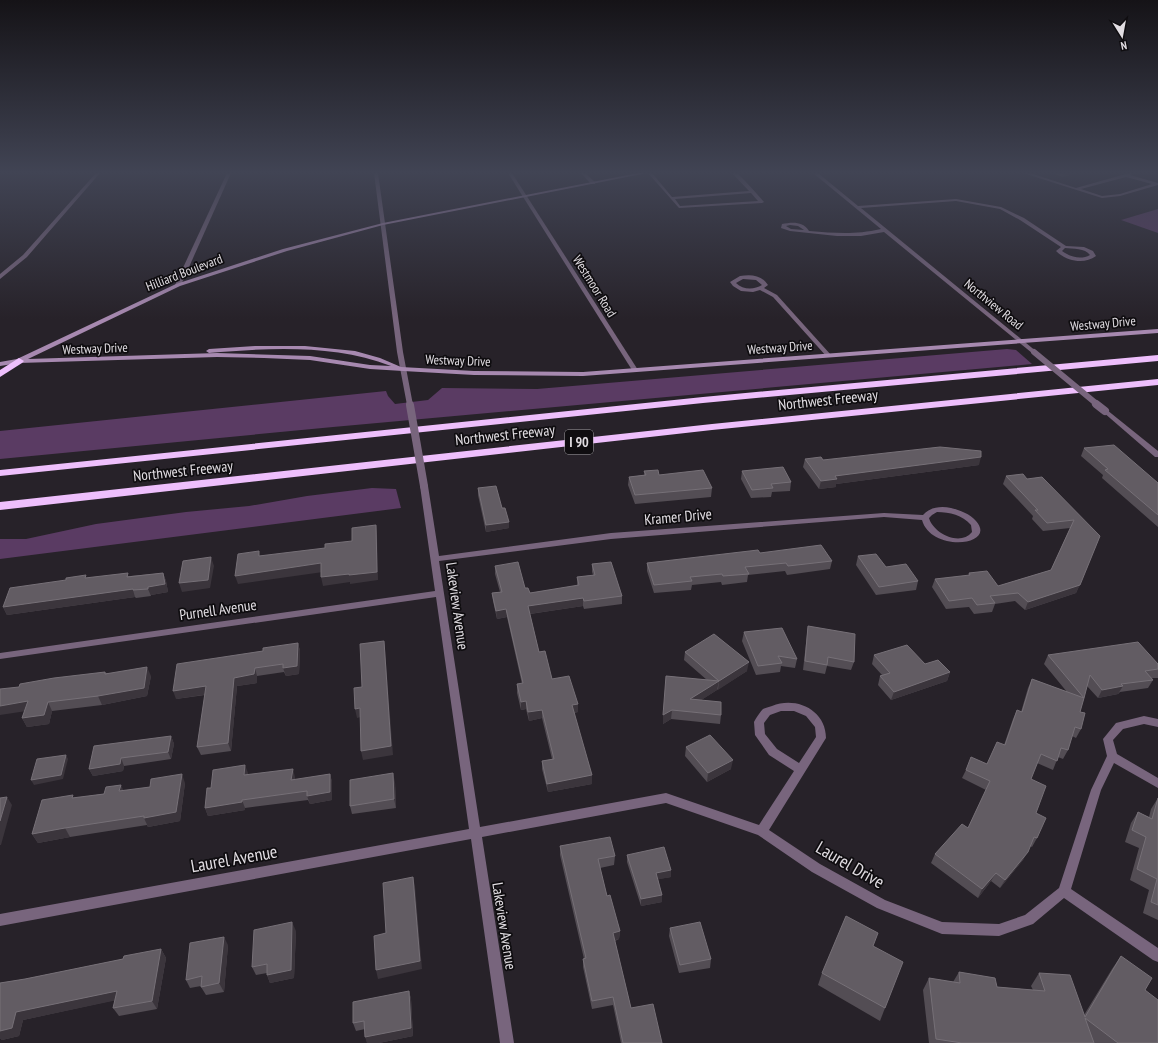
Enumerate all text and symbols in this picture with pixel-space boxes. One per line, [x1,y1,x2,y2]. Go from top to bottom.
north arrow [1102,16,1142,56]
text: N [1120,38,1128,53]
street label: Hilliard Boulevard [143,250,225,295]
street label: Westmoor Road [569,252,620,320]
street label: Northview Road [961,275,1027,333]
street label: Westway Drive [1070,312,1136,335]
street label: Westway Drive [747,337,813,358]
street label: Westway Drive [62,339,128,358]
street label: Westway Drive [425,351,491,370]
street label: Northwest Freeway [777,385,879,414]
street label: Northwest Freeway [454,420,556,449]
road number: I 90 [565,430,593,454]
street label: Northwest Freeway [132,456,234,485]
street label: Kramer Drive [643,504,713,529]
street label: Lakeview Avenue [442,561,473,651]
street label: Purnell Avenue [178,595,258,624]
street label: Laurel Drive [812,836,889,893]
street label: Laurel Avenue [189,840,279,877]
street label: Lakeview Avenue [488,881,521,971]

